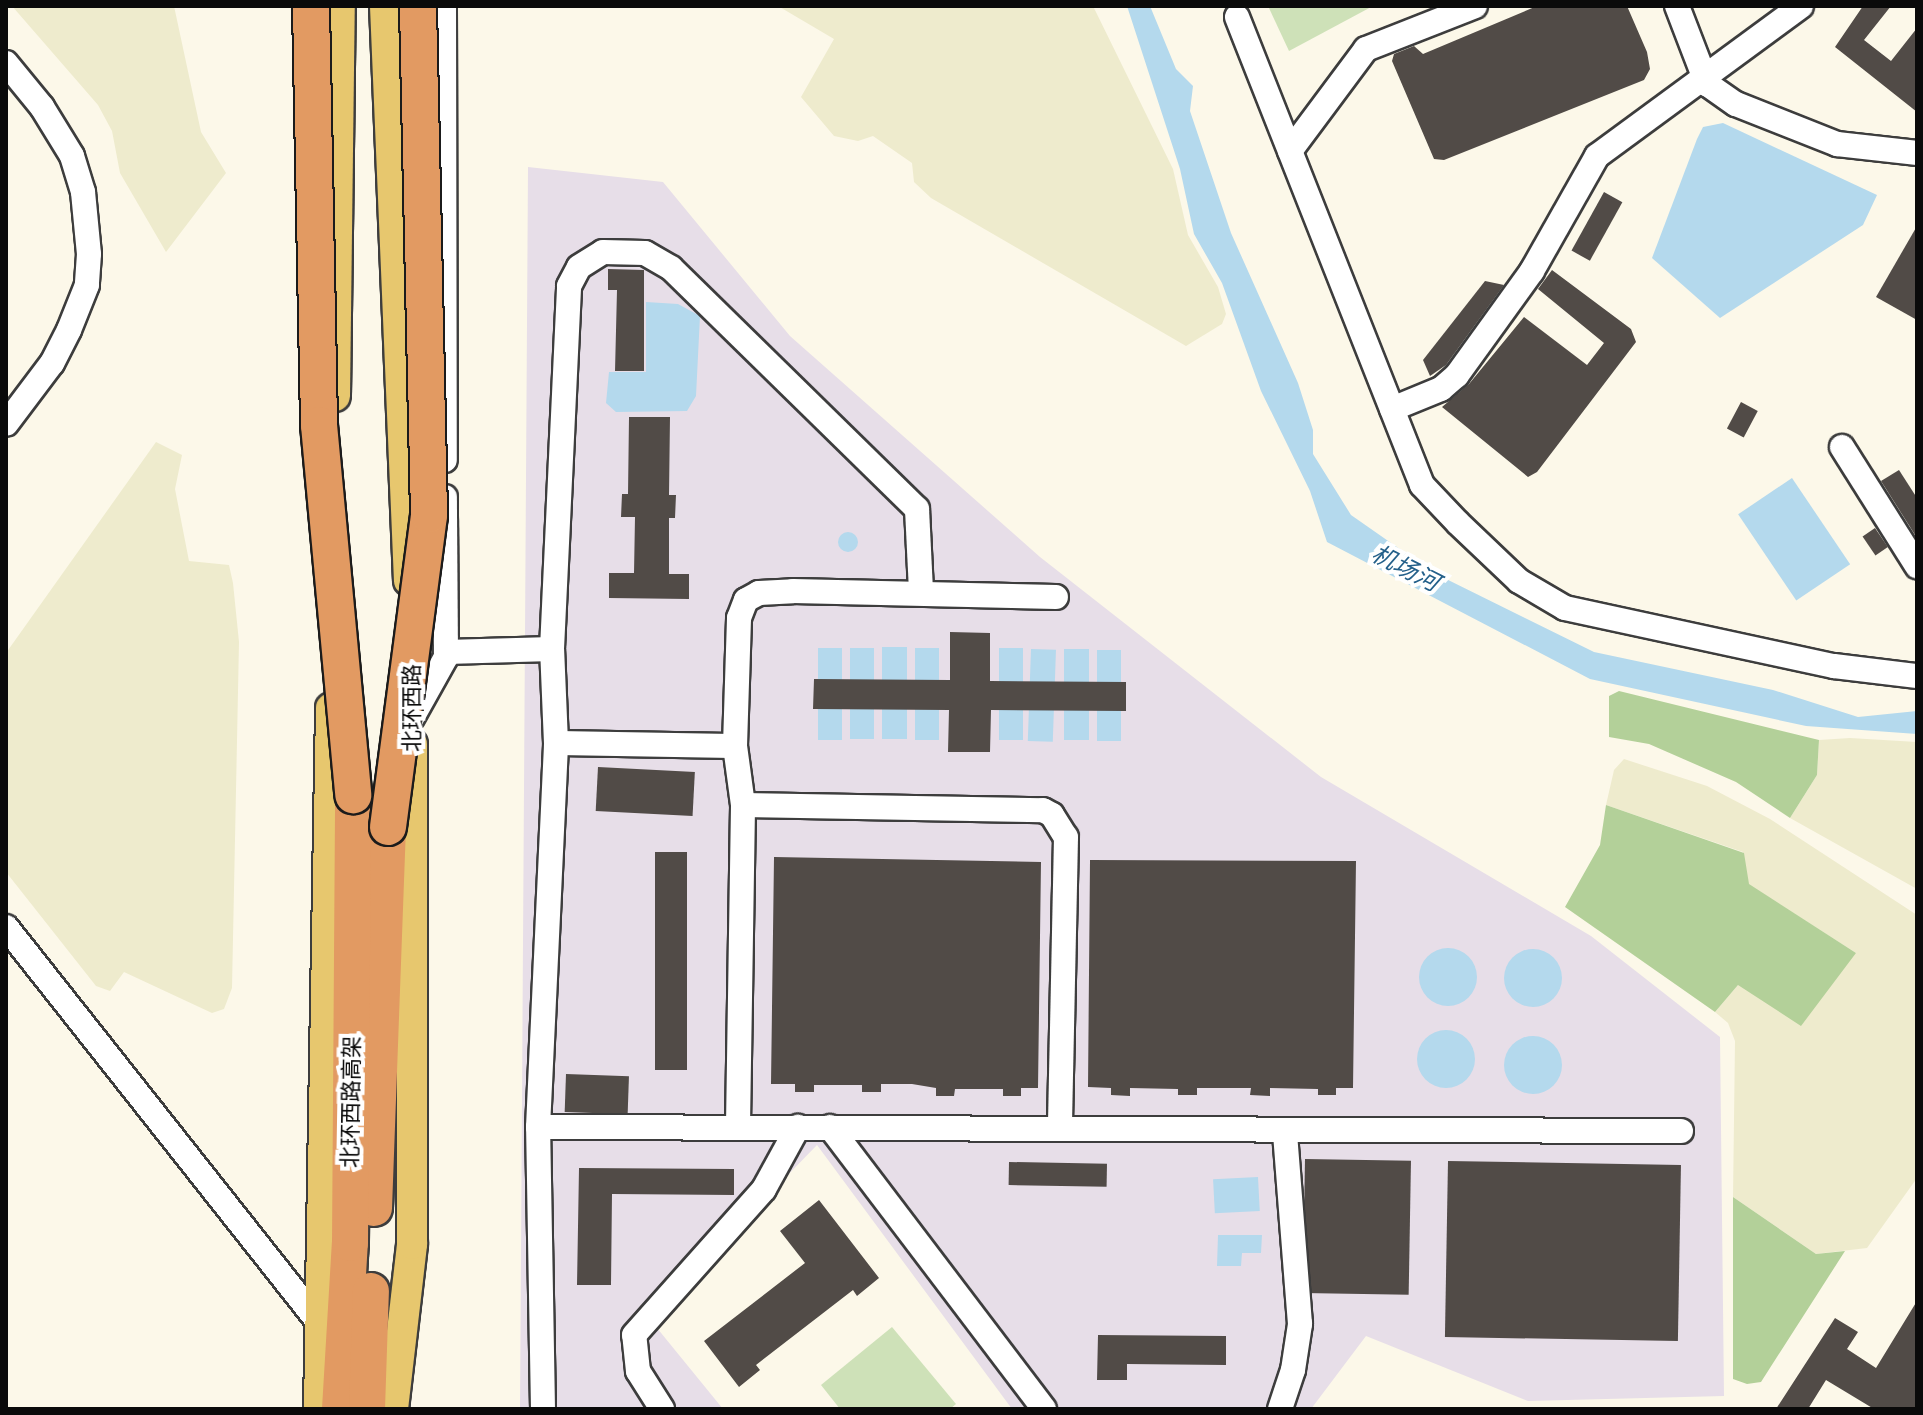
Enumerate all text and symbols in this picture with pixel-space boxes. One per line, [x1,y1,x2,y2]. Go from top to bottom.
water label: 机场河 [1366,540,1444,598]
street label: 北环西路 [399,664,425,752]
street label: 北环西路高架 [337,1036,365,1168]

